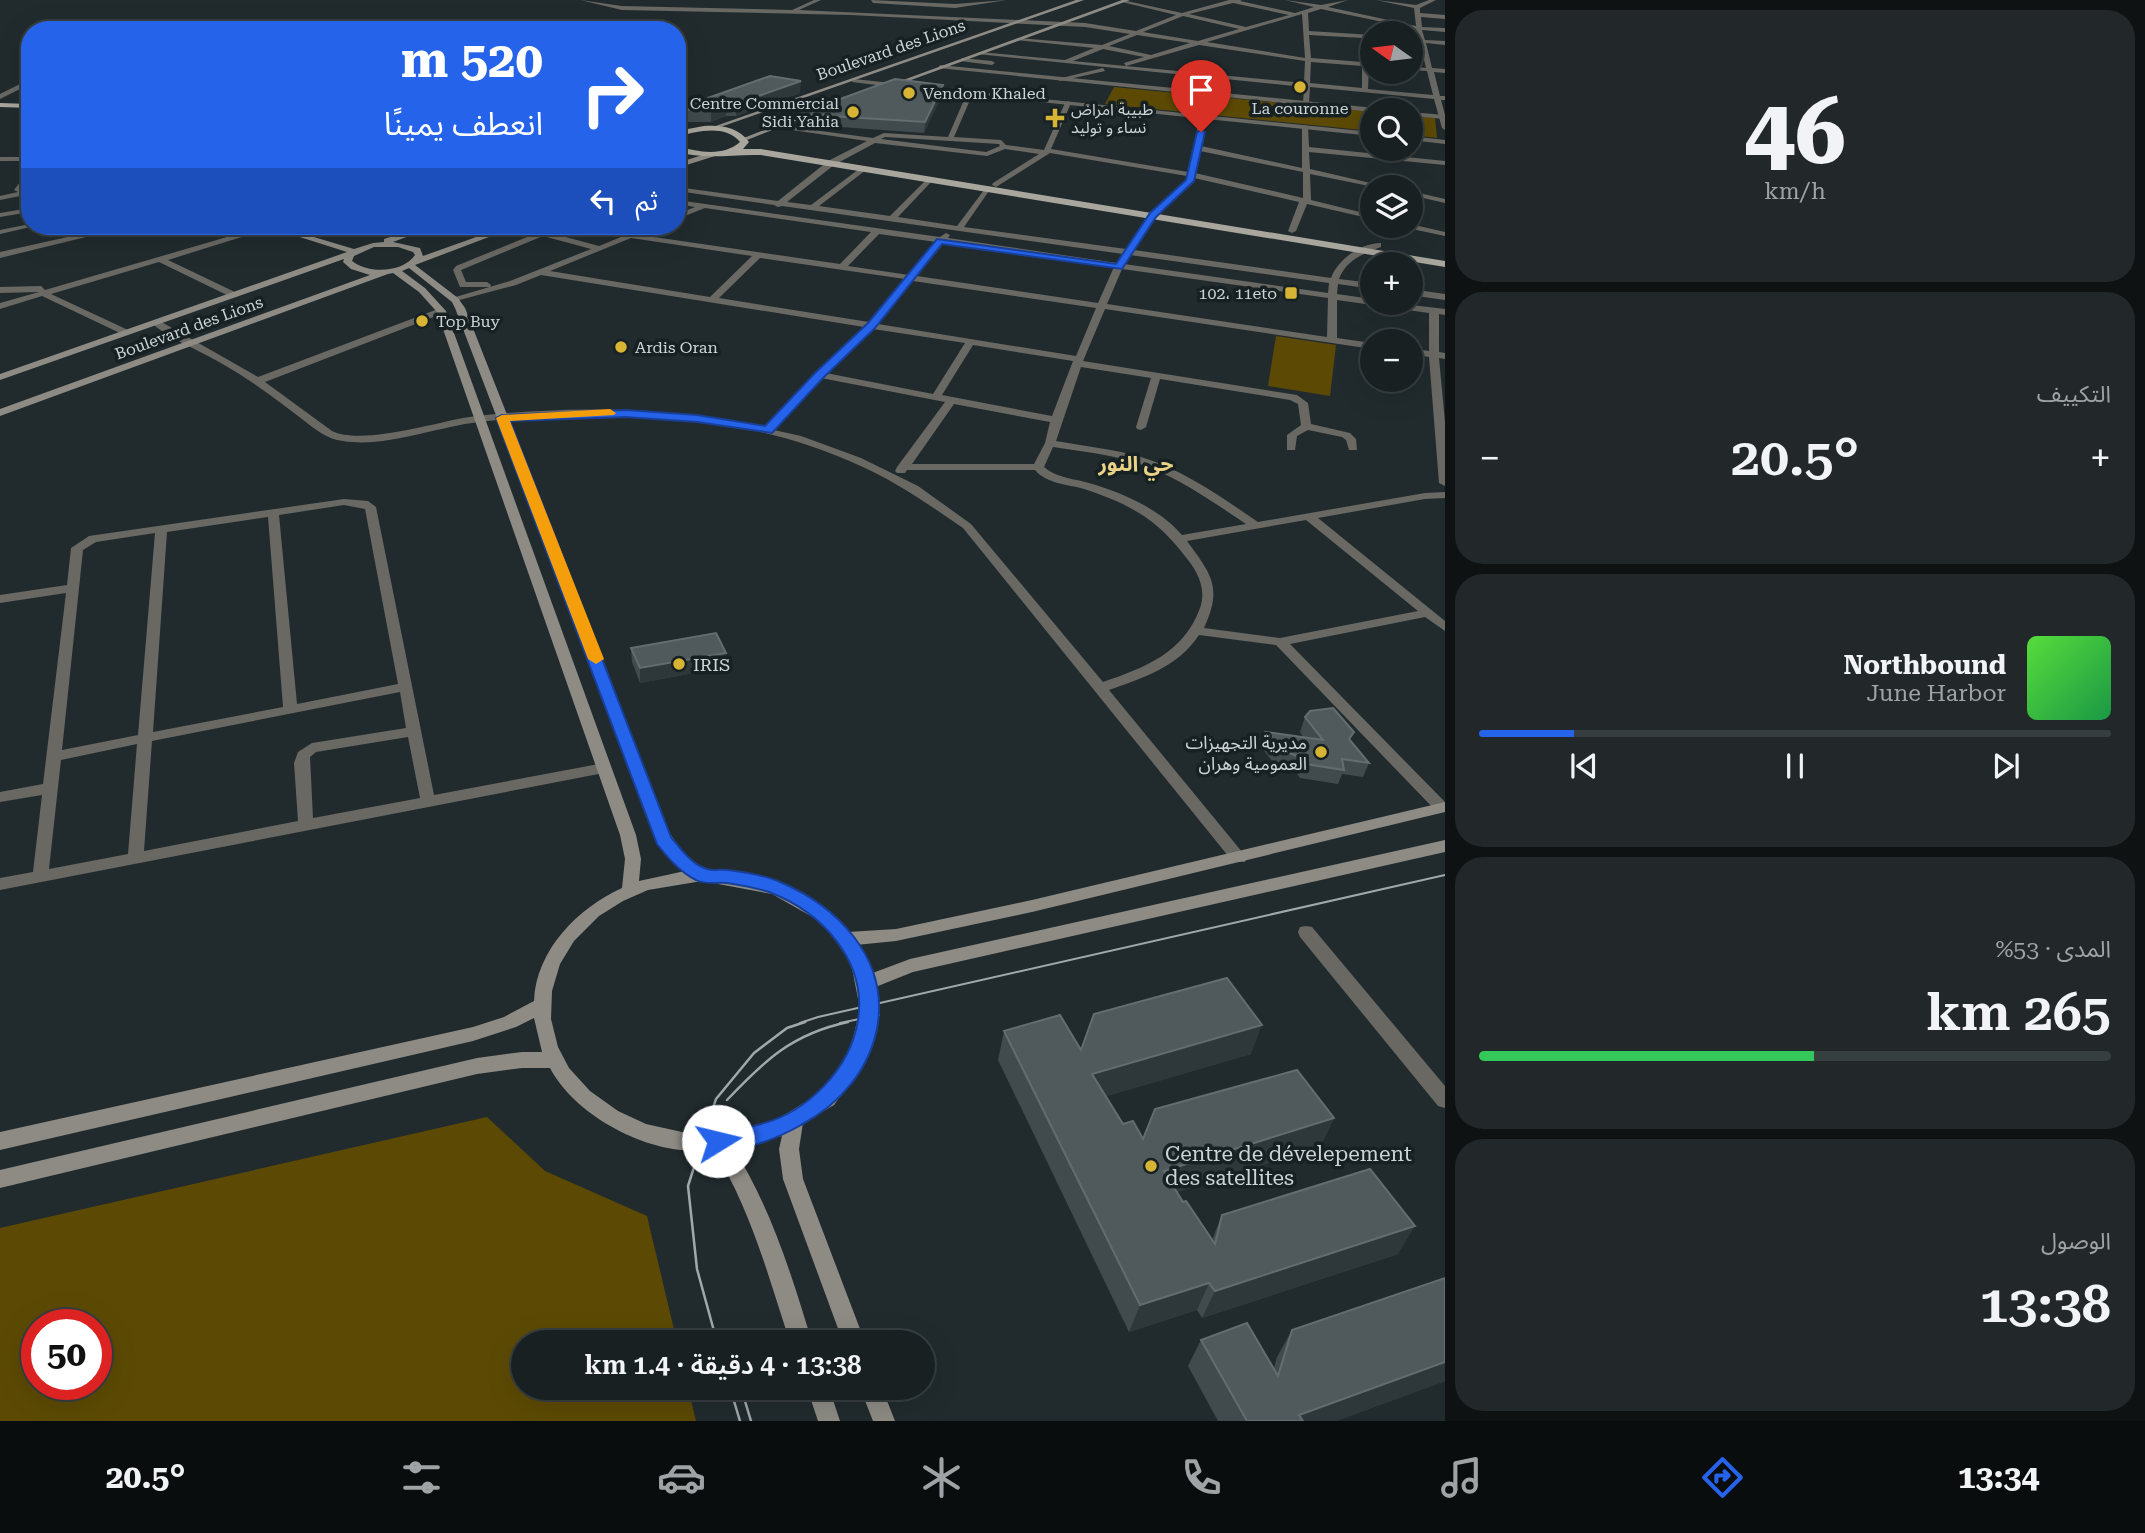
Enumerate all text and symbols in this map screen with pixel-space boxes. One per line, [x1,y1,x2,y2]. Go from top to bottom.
street label: Boulevard des Lions [814,16,968,84]
north arrow [1360,21,1423,84]
map controls [1360,21,1423,392]
text: 520 m [401,32,543,89]
icon: right [567,49,658,140]
pin [1171,60,1231,132]
icon: arrive [1182,71,1220,109]
marker: La couronne [1292,79,1308,95]
text: 46 [1744,79,1846,185]
place label: Vendom Khaled [923,84,1046,103]
marker: Vendom Khaled [901,85,917,101]
place label: Centre Commercial Sidi Yahia [690,94,839,131]
button: search [1360,98,1423,161]
place label: La couronne [1251,99,1349,118]
place label: طبيبة امراض نساء و توليد [1071,100,1154,137]
marker: Centre Commercial Sidi Yahia [845,104,861,120]
text: انعطف يمينًا [384,105,543,143]
marker: طبيبة امراض نساء و توليد [1045,108,1065,128]
button: layers [1360,175,1423,238]
text: km/h [1764,178,1826,205]
icon: left [584,182,622,220]
text: ثم [636,186,658,216]
button: + [1360,252,1423,315]
place label: 102، 11eto [1198,284,1277,303]
marker: 102، 11eto [1283,285,1299,301]
street label: Boulevard des Lions [112,292,266,364]
place label: Top Buy [436,312,501,331]
marker: Top Buy [414,313,430,329]
button: − [1360,329,1423,392]
place label: Ardis Oran [635,338,718,357]
marker: Ardis Oran [613,339,629,355]
text: التكييف [2037,381,2111,408]
text: 20.5° [1731,427,1859,488]
text: − [1479,436,1500,480]
text: + [2090,436,2111,480]
district label: حي النور [1098,452,1173,481]
text: Northbound [1843,650,2006,680]
place label: IRIS [693,654,730,675]
marker: IRIS [671,656,687,672]
text: June Harbor [1866,680,2006,707]
place label: مديرية التجهيزات العمومية وهران [1186,732,1307,775]
marker: مديرية التجهيزات العمومية وهران [1313,744,1329,760]
icon: previous [1565,747,1603,785]
icon: pause [1776,747,1814,785]
icon: next [1987,747,2025,785]
text: المدى · 53% [1995,936,2111,963]
text: 265 km [1926,982,2111,1043]
position arrow [681,1104,755,1178]
place label: Centre de dévelepement des satellites [1165,1142,1412,1190]
marker: Centre de dévelepement des satellites [1143,1158,1159,1174]
text: الوصول [2041,1228,2111,1255]
text: 13:38 [1979,1274,2111,1335]
speed limit sign: 50 [21,1309,112,1400]
text: 13:38 · 4 دقيقة · 1.4 km [584,1350,862,1380]
icon: filters [397,1453,446,1502]
icon: car [657,1453,706,1502]
icon: climate [917,1453,966,1502]
icon: phone [1177,1453,1226,1502]
icon: music [1437,1453,1486,1502]
icon: directions [1698,1453,1747,1502]
text: 20.5° [106,1458,185,1496]
text: 13:34 [1958,1458,2039,1496]

